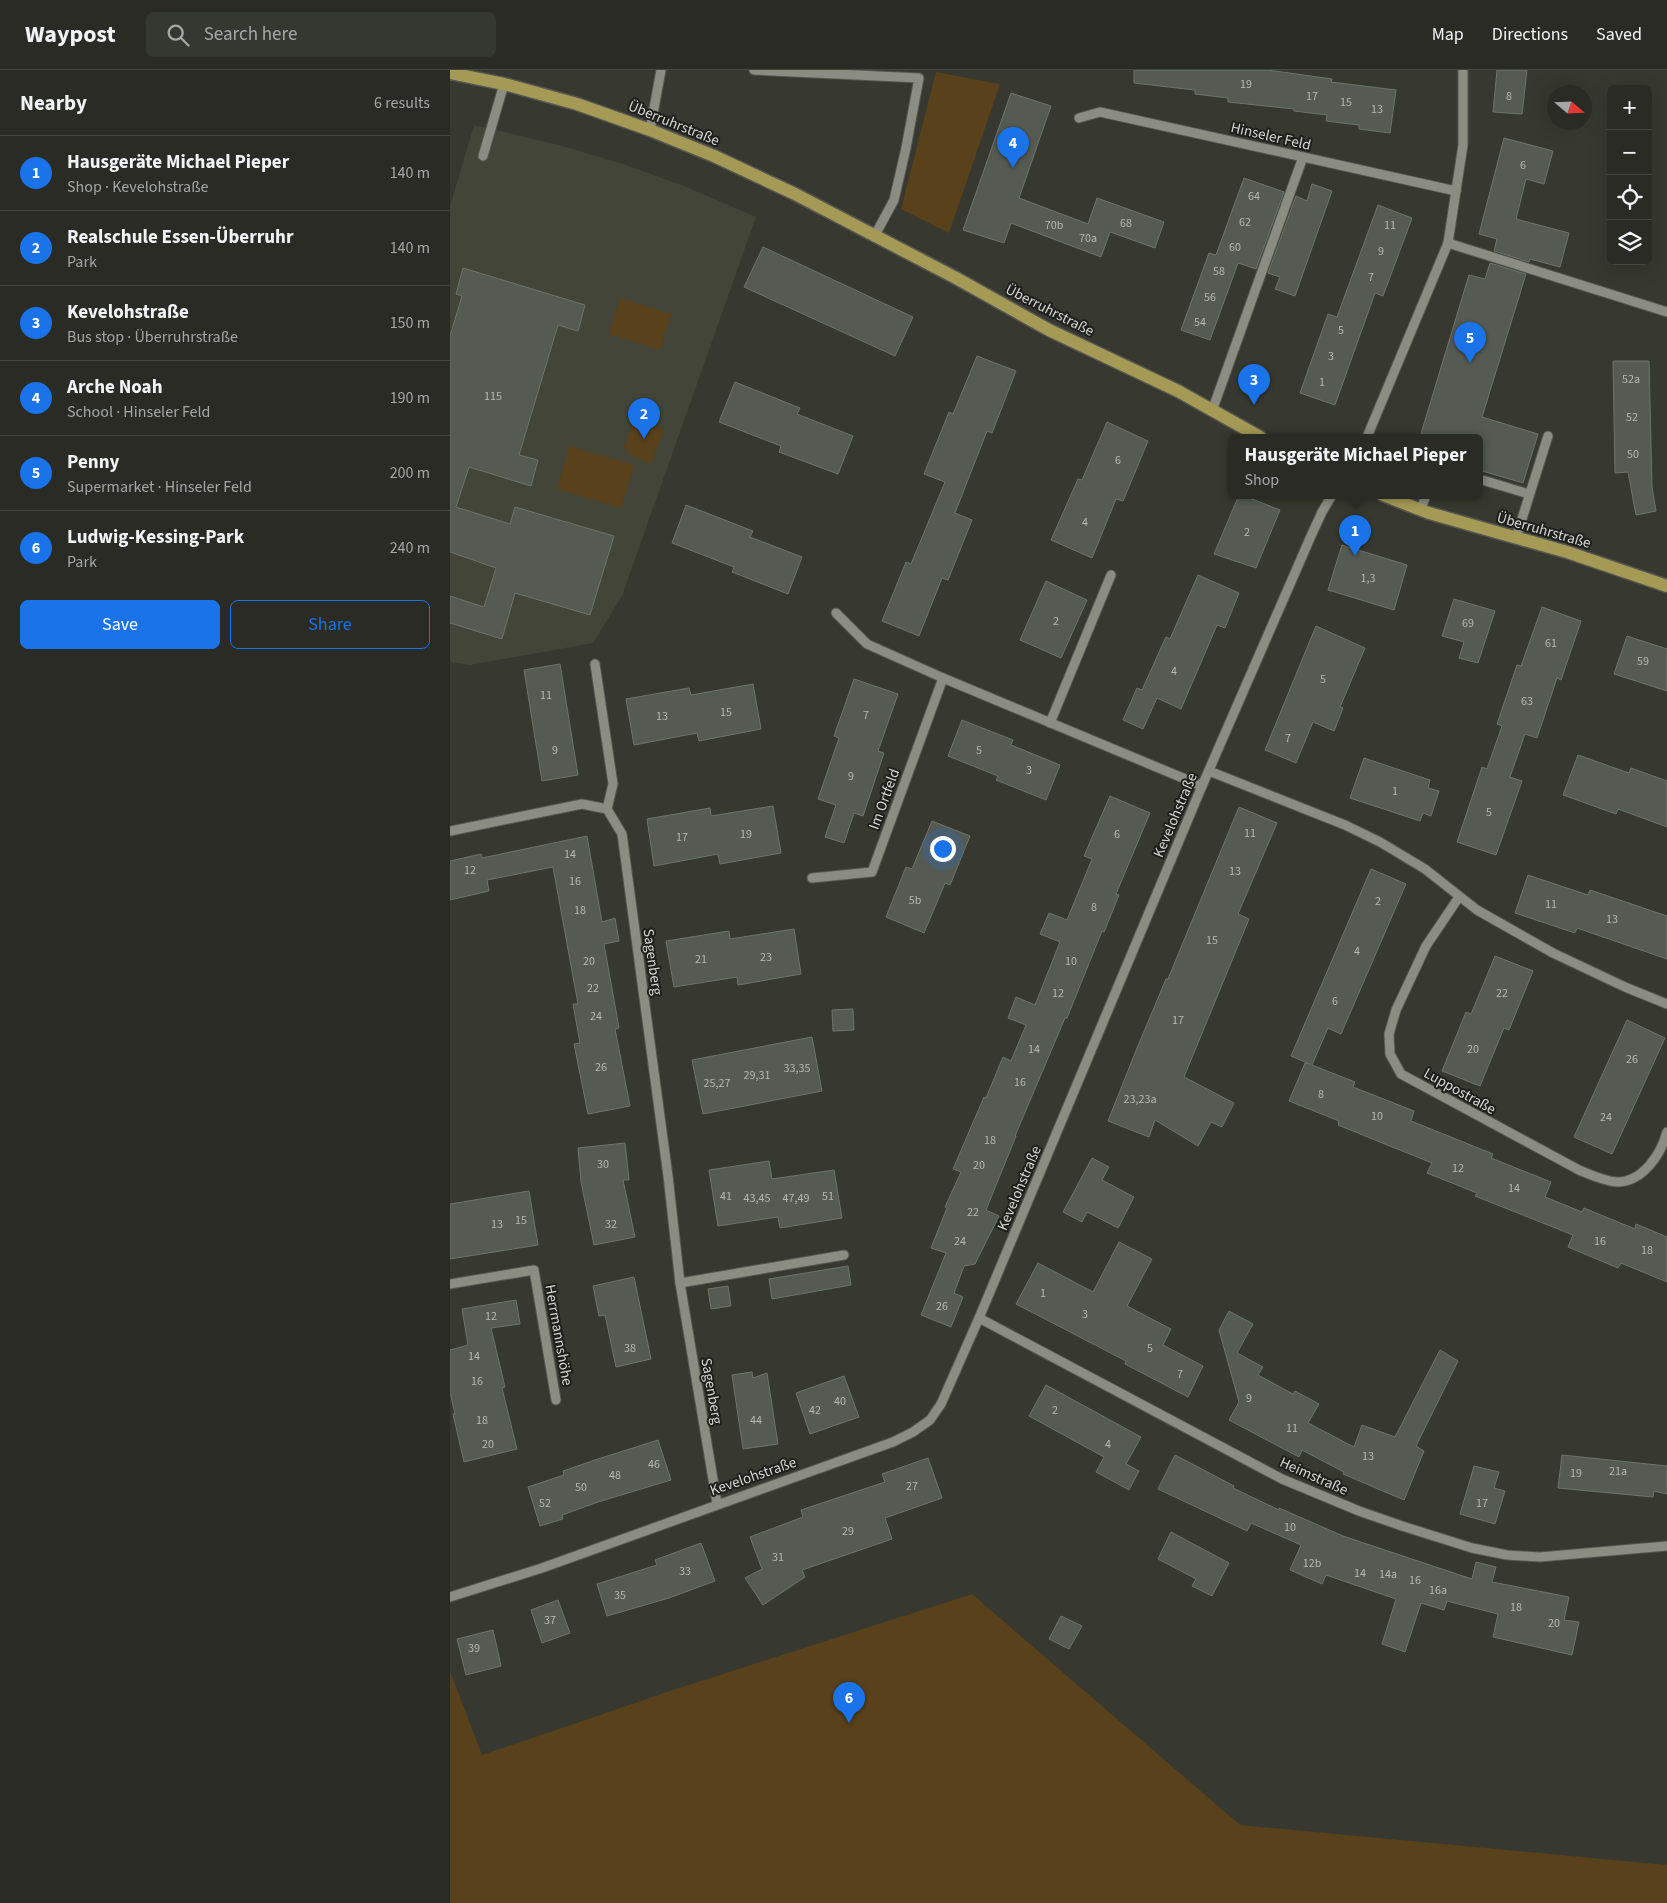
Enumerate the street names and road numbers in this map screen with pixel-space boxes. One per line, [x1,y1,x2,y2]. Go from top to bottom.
street label: Überruhrstraße [625,96,723,151]
street label: Hinseler Feld [1229,117,1313,156]
street label: Überruhrstraße [1002,279,1098,342]
street label: Überruhrstraße [1494,507,1593,554]
street label: Im Ortfeld [864,766,905,833]
street label: Kevelohstraße [1148,770,1203,861]
street label: Sagenberg [637,927,668,997]
street label: Luppostraße [1420,1063,1500,1120]
street label: Kevelohstraße [992,1143,1047,1234]
street label: Herrmannshöhe [539,1283,578,1387]
street label: Sagenberg [695,1356,728,1426]
street label: Kevelohstraße [707,1452,799,1501]
street label: Heimstraße [1276,1452,1351,1501]

